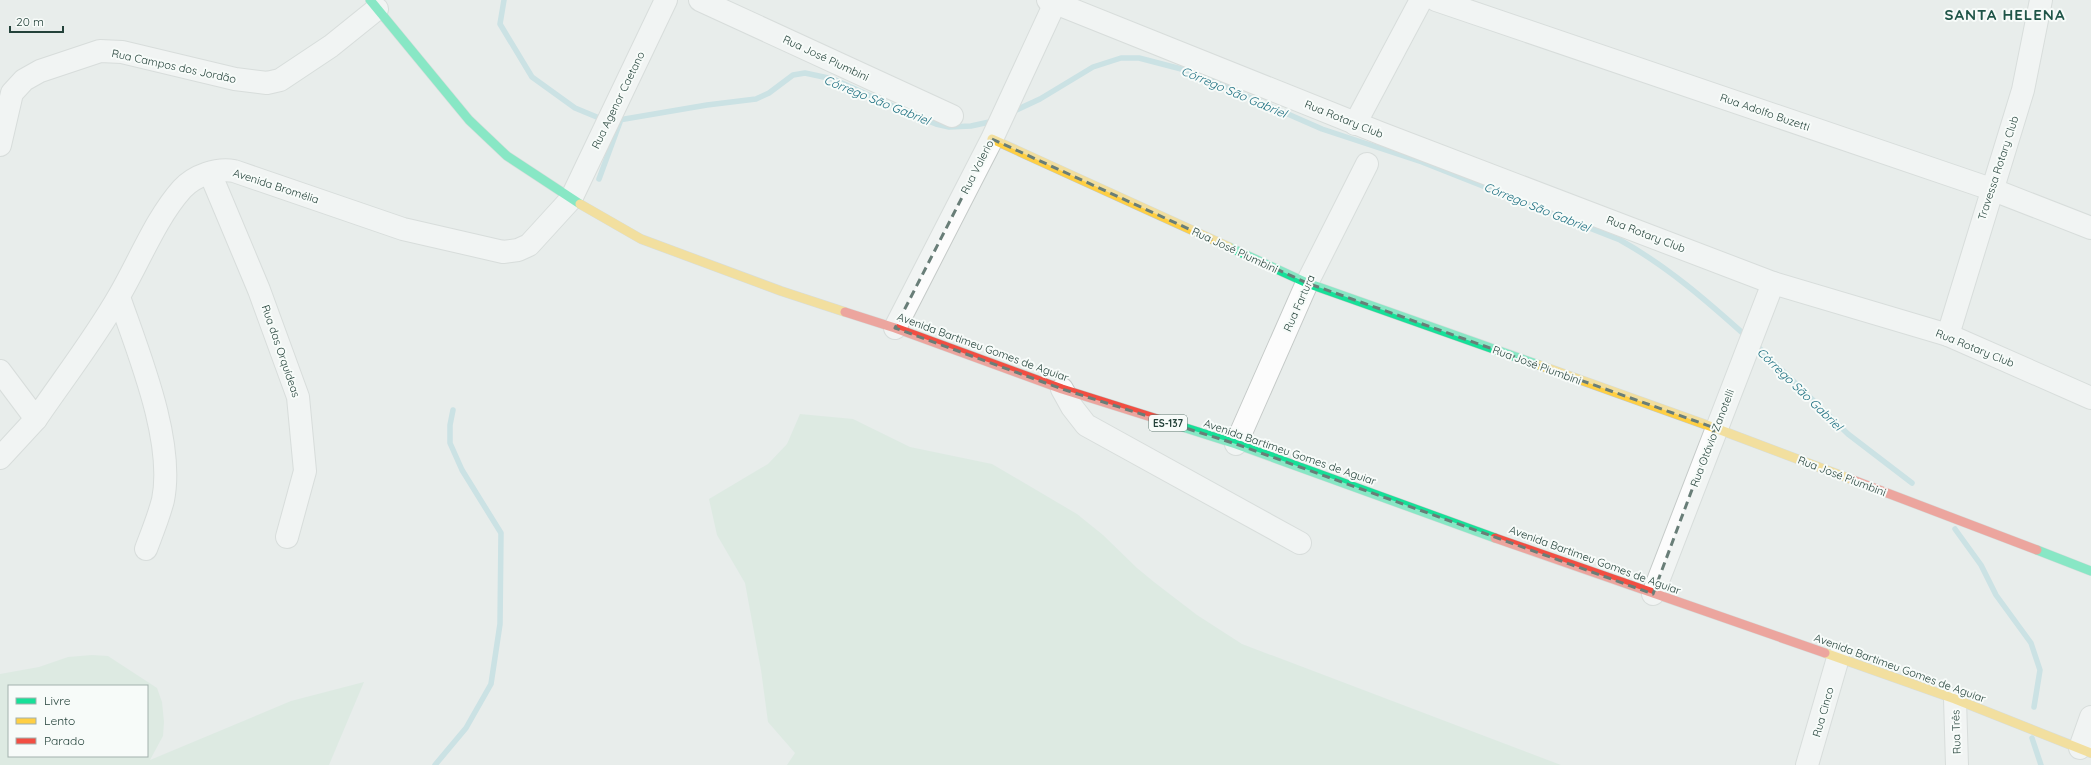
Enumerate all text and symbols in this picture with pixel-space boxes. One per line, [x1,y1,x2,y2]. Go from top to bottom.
district label: SANTA HELENA [1945,5,2065,24]
scale bar [10,8,63,34]
text: 20 m [16,14,44,29]
street label: Rua José Piumbini [781,32,871,84]
street label: Rua Campos dos Jordão [110,46,238,86]
street label: Rua Agenor Caetano [588,49,648,151]
water label: Córrego São Gabriel [1179,63,1290,121]
water label: Córrego São Gabriel [822,72,933,129]
street label: Rua Adolfo Buzetti [1718,90,1812,134]
street label: Rua Rotary Club [1303,97,1386,141]
street label: Travessa Rotary Club [1974,114,2022,222]
street label: Rua Valerio [957,137,997,196]
street label: Avenida Bromélia [231,166,321,206]
water label: Córrego São Gabriel [1482,179,1593,236]
street label: Rua Rotary Club [1604,212,1688,256]
street label: Rua José Piumbini [1190,224,1280,276]
street label: Rua Fartura [1280,272,1318,334]
street label: Rua das Orquídeas [259,303,303,399]
street label: Avenida Bartimeu Gomes de Aguiar [895,309,1071,385]
street label: Rua Rotary Club [1934,326,2017,370]
street label: Rua José Piumbini [1491,342,1583,388]
water label: Córrego São Gabriel [1754,344,1847,434]
street label: Rua Otávio Zanotelli [1687,387,1737,489]
road number: ES-137 [1149,415,1187,431]
street label: Avenida Bartimeu Gomes de Aguiar [1202,416,1379,488]
street label: Rua José Piumbini [1796,453,1888,499]
street label: Avenida Bartimeu Gomes de Aguiar [1507,522,1683,598]
street label: Avenida Bartimeu Gomes de Aguiar [1812,630,1988,706]
legend [8,685,148,757]
street label: Rua Cinco [1809,685,1837,739]
text: Livre [44,693,71,708]
street label: Rua Três [1948,709,1964,755]
text: Lento [44,713,75,728]
text: Parado [44,733,85,748]

